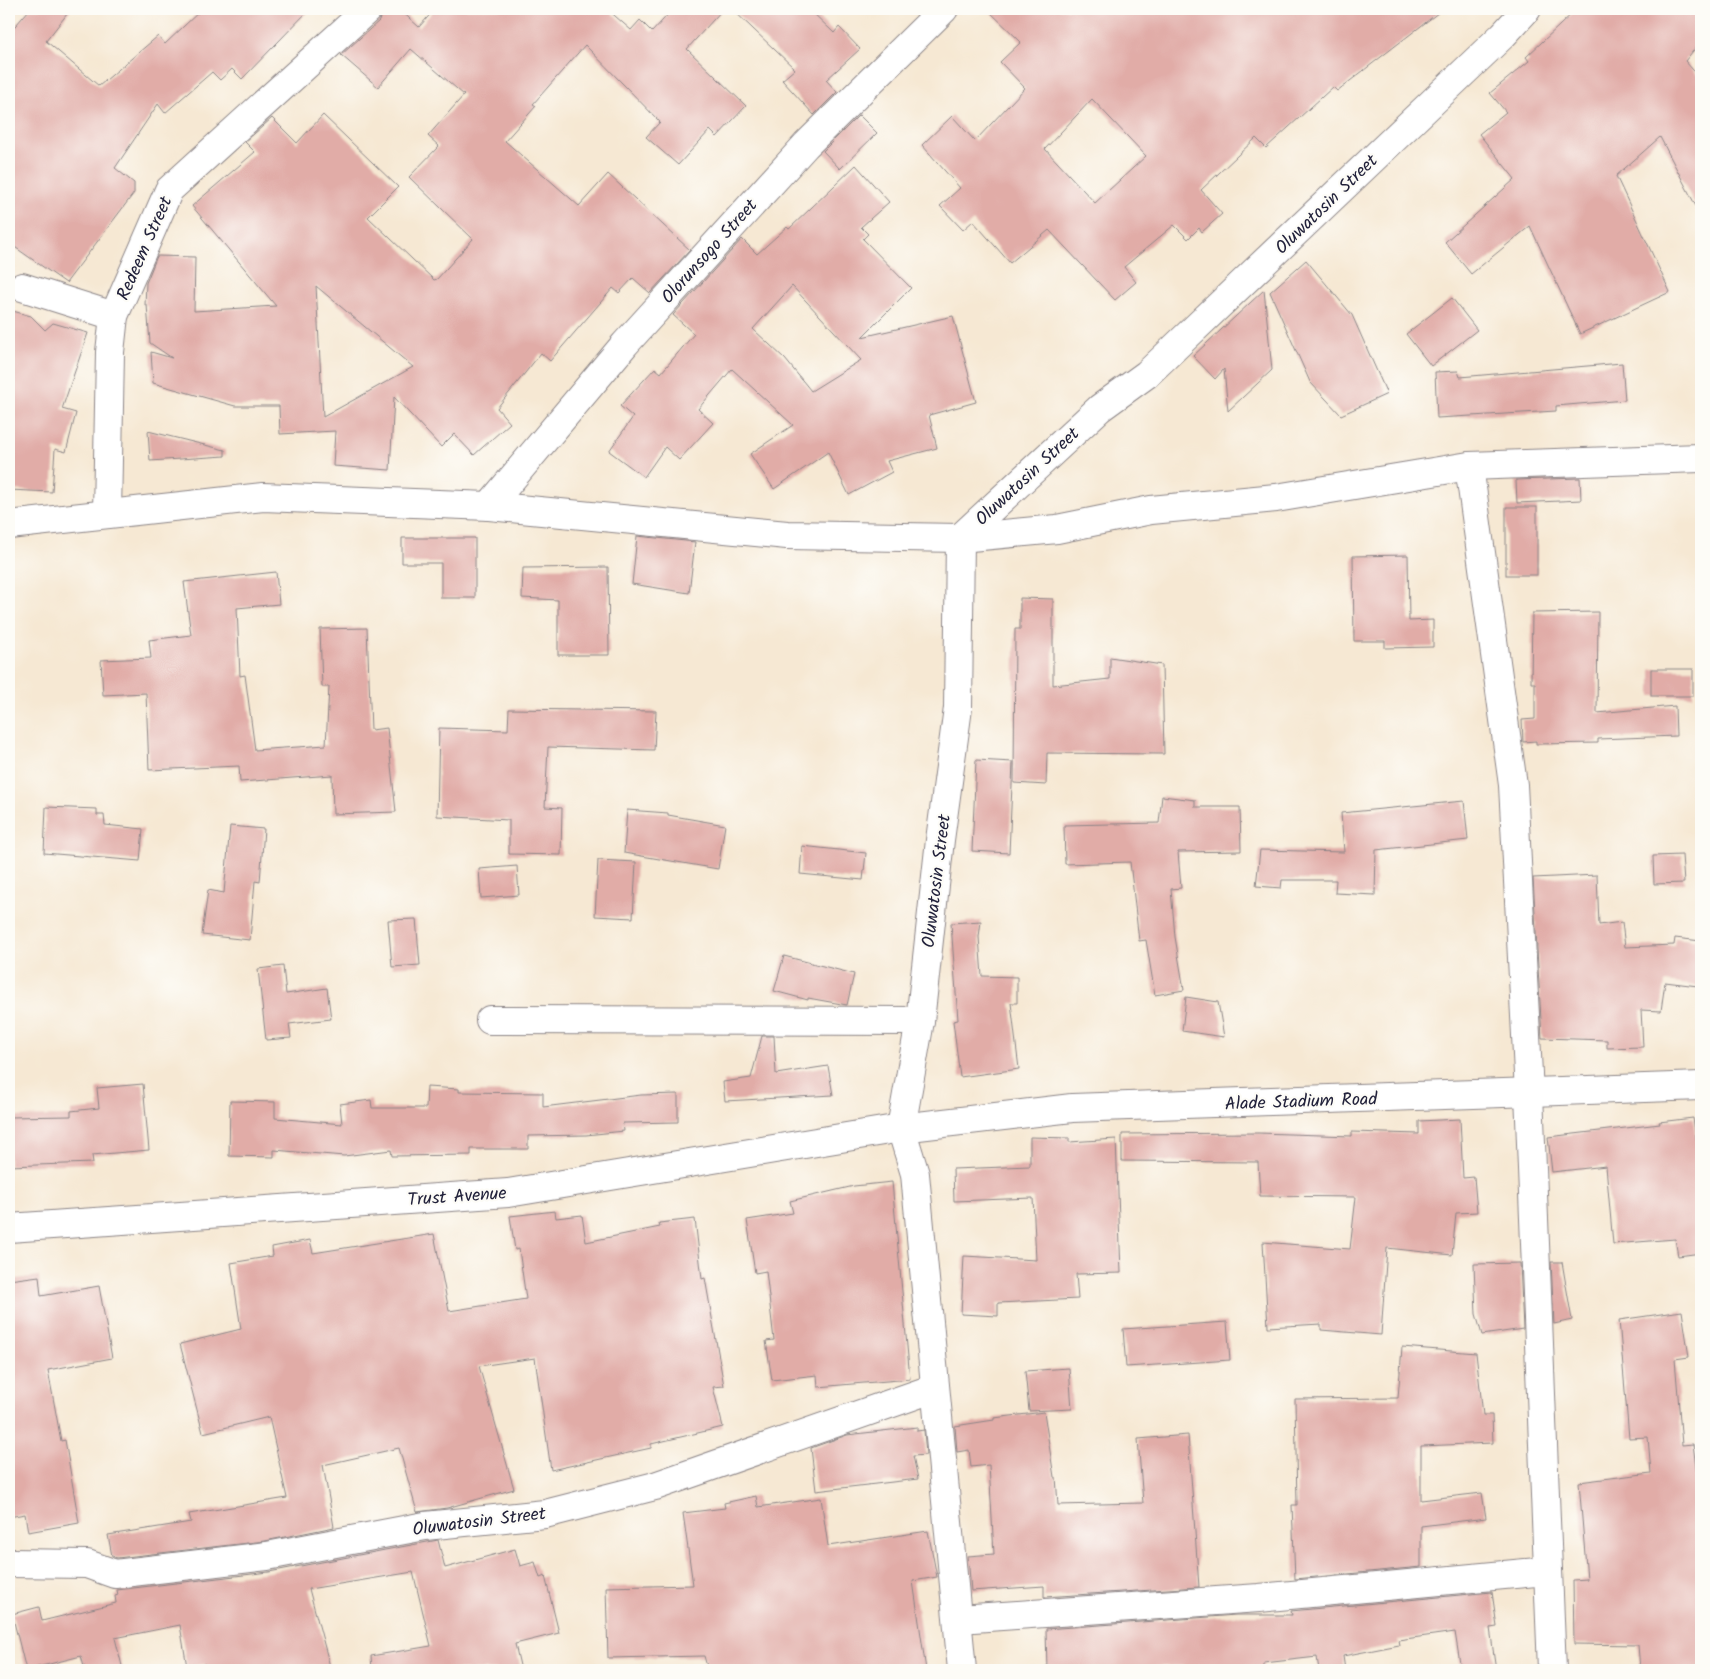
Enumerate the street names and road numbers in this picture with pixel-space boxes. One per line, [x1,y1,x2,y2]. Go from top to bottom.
street label: Oluwatosin Street [1269,147,1386,262]
street label: Redeem Street [110,191,182,305]
street label: Olorunsogo Street [655,192,766,311]
street label: Oluwatosin Street [969,420,1088,533]
street label: Oluwatosin Street [915,812,960,950]
street label: Alade Stadium Road [1224,1085,1379,1120]
street label: Trust Avenue [407,1180,508,1215]
street label: Oluwatosin Street [411,1500,549,1545]

